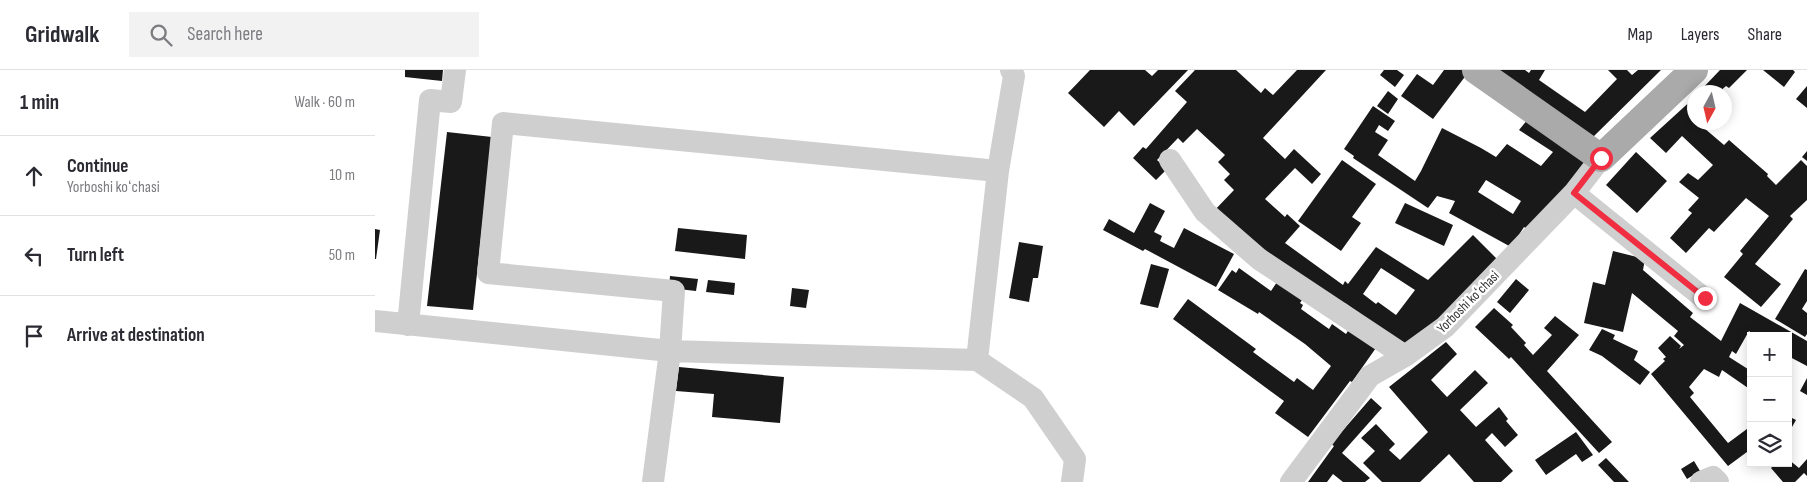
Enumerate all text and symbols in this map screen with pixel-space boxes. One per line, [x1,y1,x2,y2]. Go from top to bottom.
search box [129,12,479,57]
text: Gridwalk [25,20,99,49]
icon: search [147,21,175,49]
text: Search here [187,23,263,46]
text: Map [1628,24,1653,45]
text: Layers [1681,24,1720,45]
text: Share [1748,24,1782,45]
north arrow [1687,85,1732,130]
text: 1 min [20,90,59,115]
text: Walk · 60 m [295,93,355,112]
route start [1590,147,1613,170]
text: Continue [67,155,128,178]
icon: ahead [20,162,48,190]
text: 10 m [329,166,355,185]
text: Yorboshi koʻchasi [67,178,160,197]
icon: left [20,242,48,270]
text: Turn left [67,244,124,267]
text: 50 m [329,246,355,265]
street label: Yorboshi koʻchasi [1433,267,1503,337]
route end [1694,287,1717,310]
icon: arrive [20,322,48,350]
text: Arrive at destination [67,324,205,347]
map controls [1747,332,1792,467]
button: + [1747,332,1792,377]
button: − [1747,377,1792,422]
button: layers [1747,422,1792,467]

